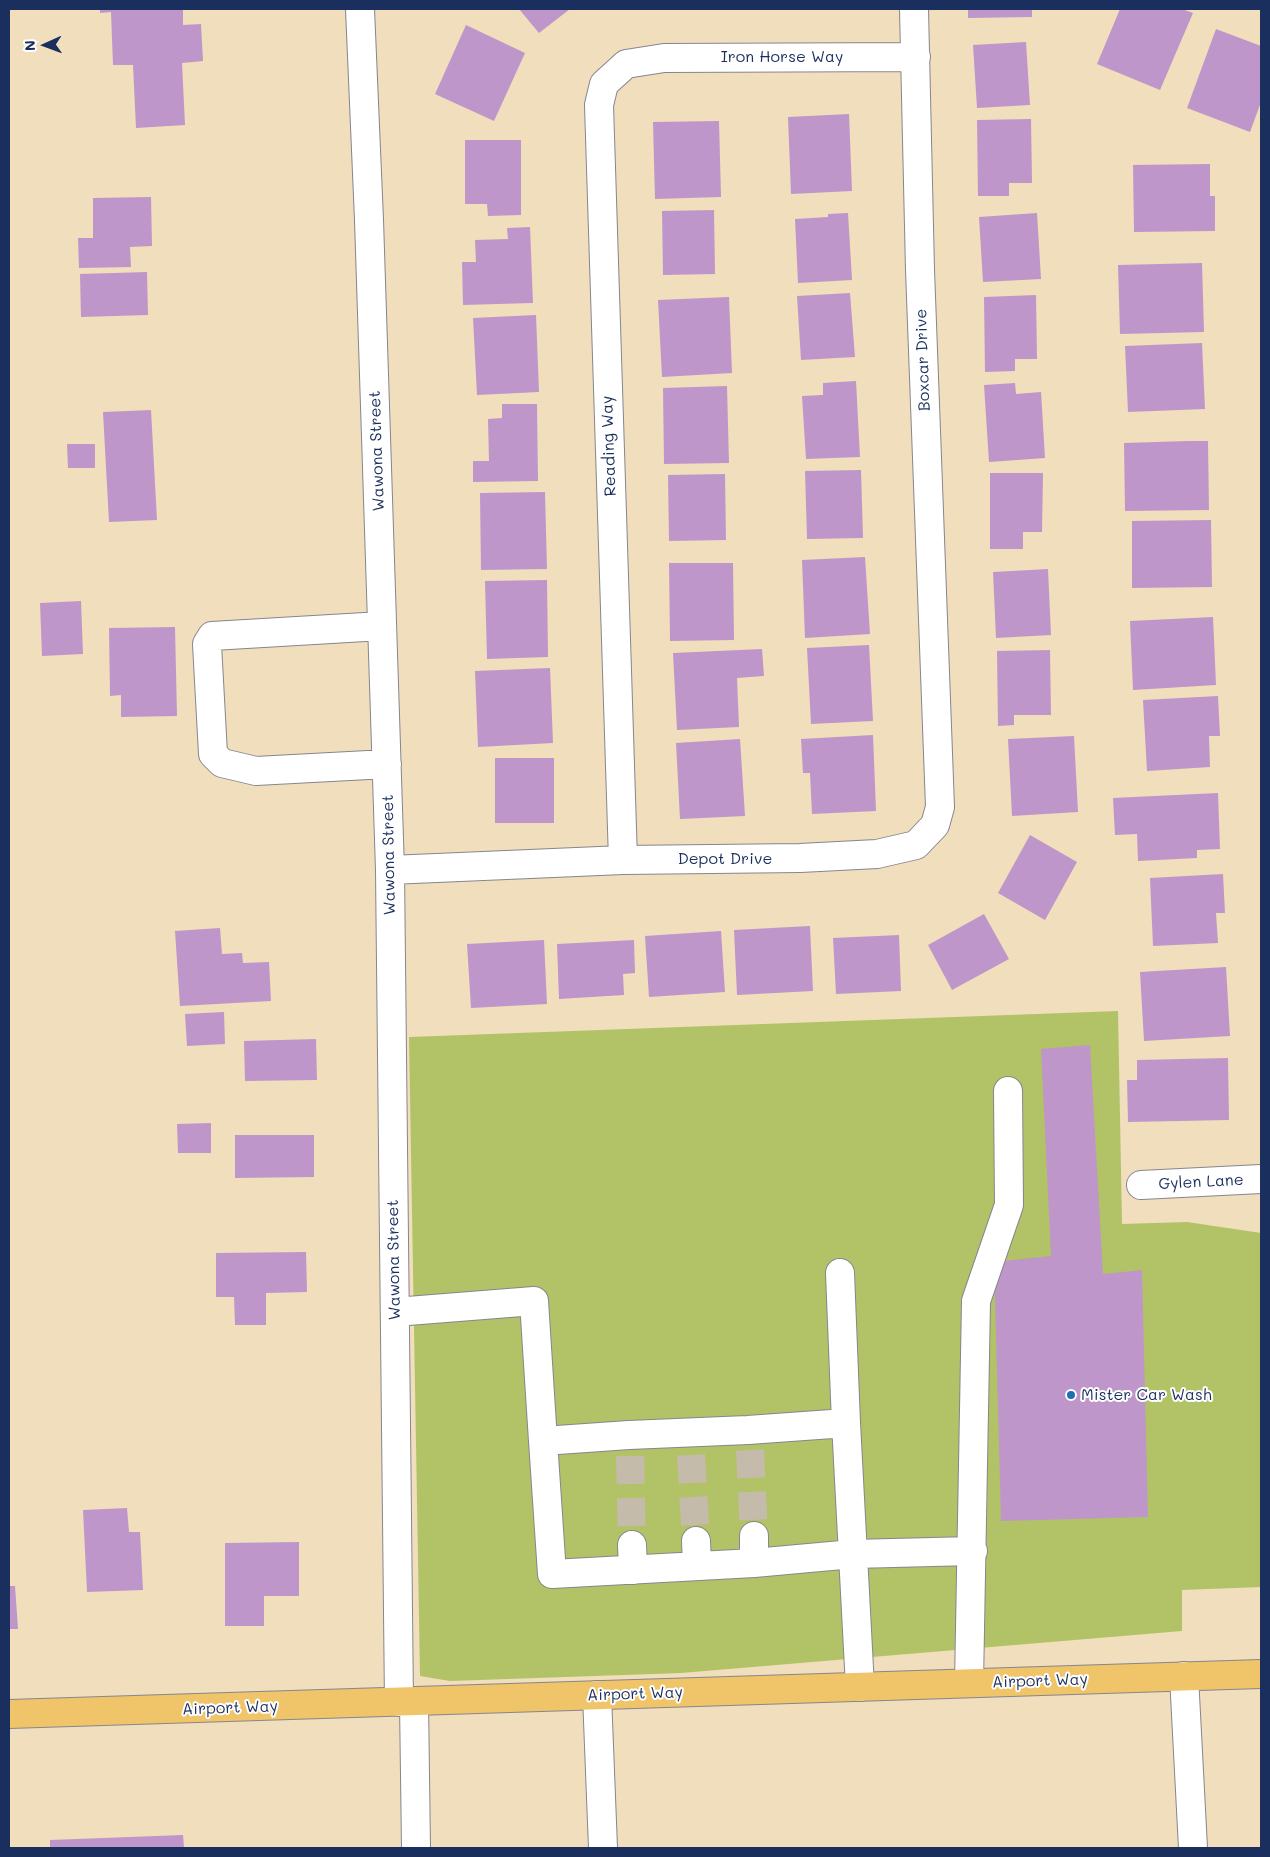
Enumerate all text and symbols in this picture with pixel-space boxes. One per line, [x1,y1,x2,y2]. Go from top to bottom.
north arrow [20,20,70,70]
text: N [20,40,39,51]
street label: Iron Horse Way [721,47,843,67]
street label: Boxcar Drive [912,309,934,411]
street label: Wawona Street [365,390,389,512]
street label: Reading Way [598,395,620,497]
street label: Wawona Street [378,794,400,916]
street label: Depot Drive [678,849,772,869]
street label: Gylen Lane [1158,1170,1244,1194]
street label: Wawona Street [383,1199,405,1321]
place label: Mister Car Wash [1081,1385,1212,1405]
marker: Mister Car Wash [1065,1389,1077,1401]
street label: Airport Way [992,1670,1088,1692]
street label: Airport Way [587,1683,683,1705]
street label: Airport Way [182,1697,278,1719]

